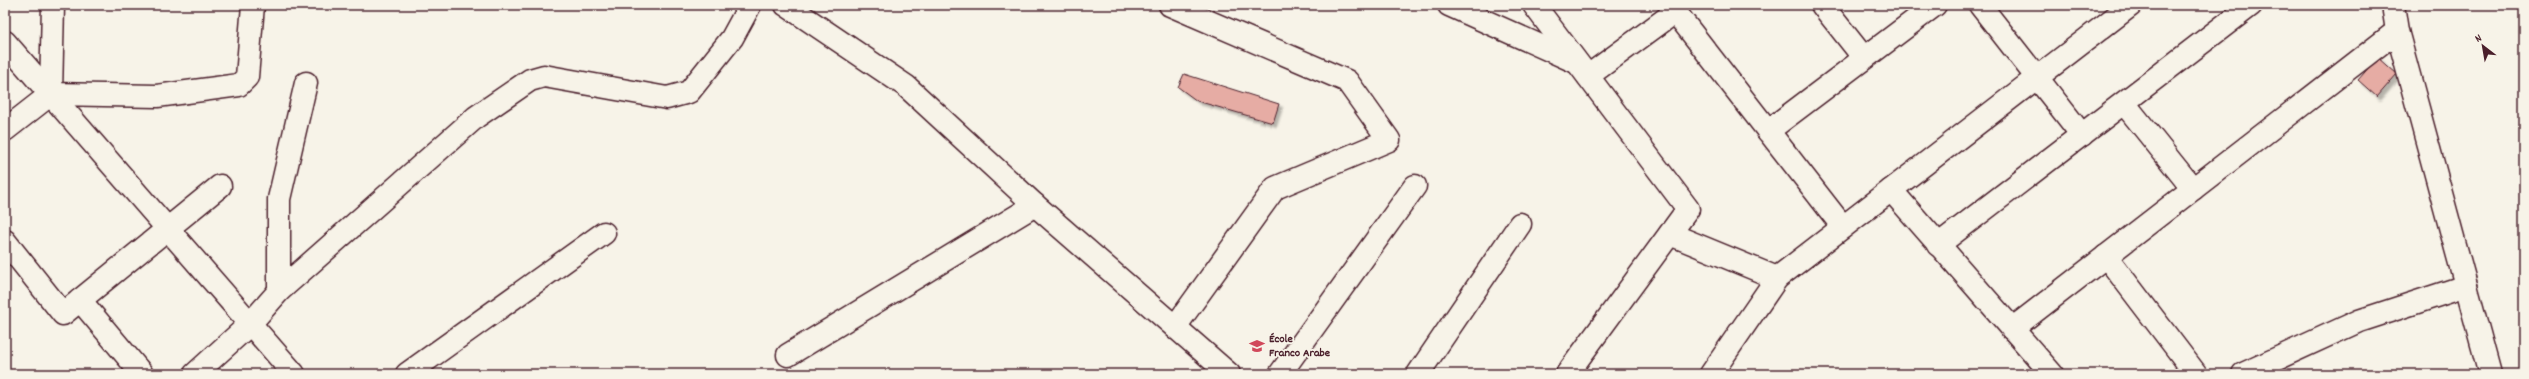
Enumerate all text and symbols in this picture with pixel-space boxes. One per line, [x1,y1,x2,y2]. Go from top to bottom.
north arrow [2463,26,2503,66]
text: N [2472,31,2486,47]
place label: École Franco Arabe [1269,331,1331,362]
school or university icon: École Franco Arabe [1248,337,1266,355]

